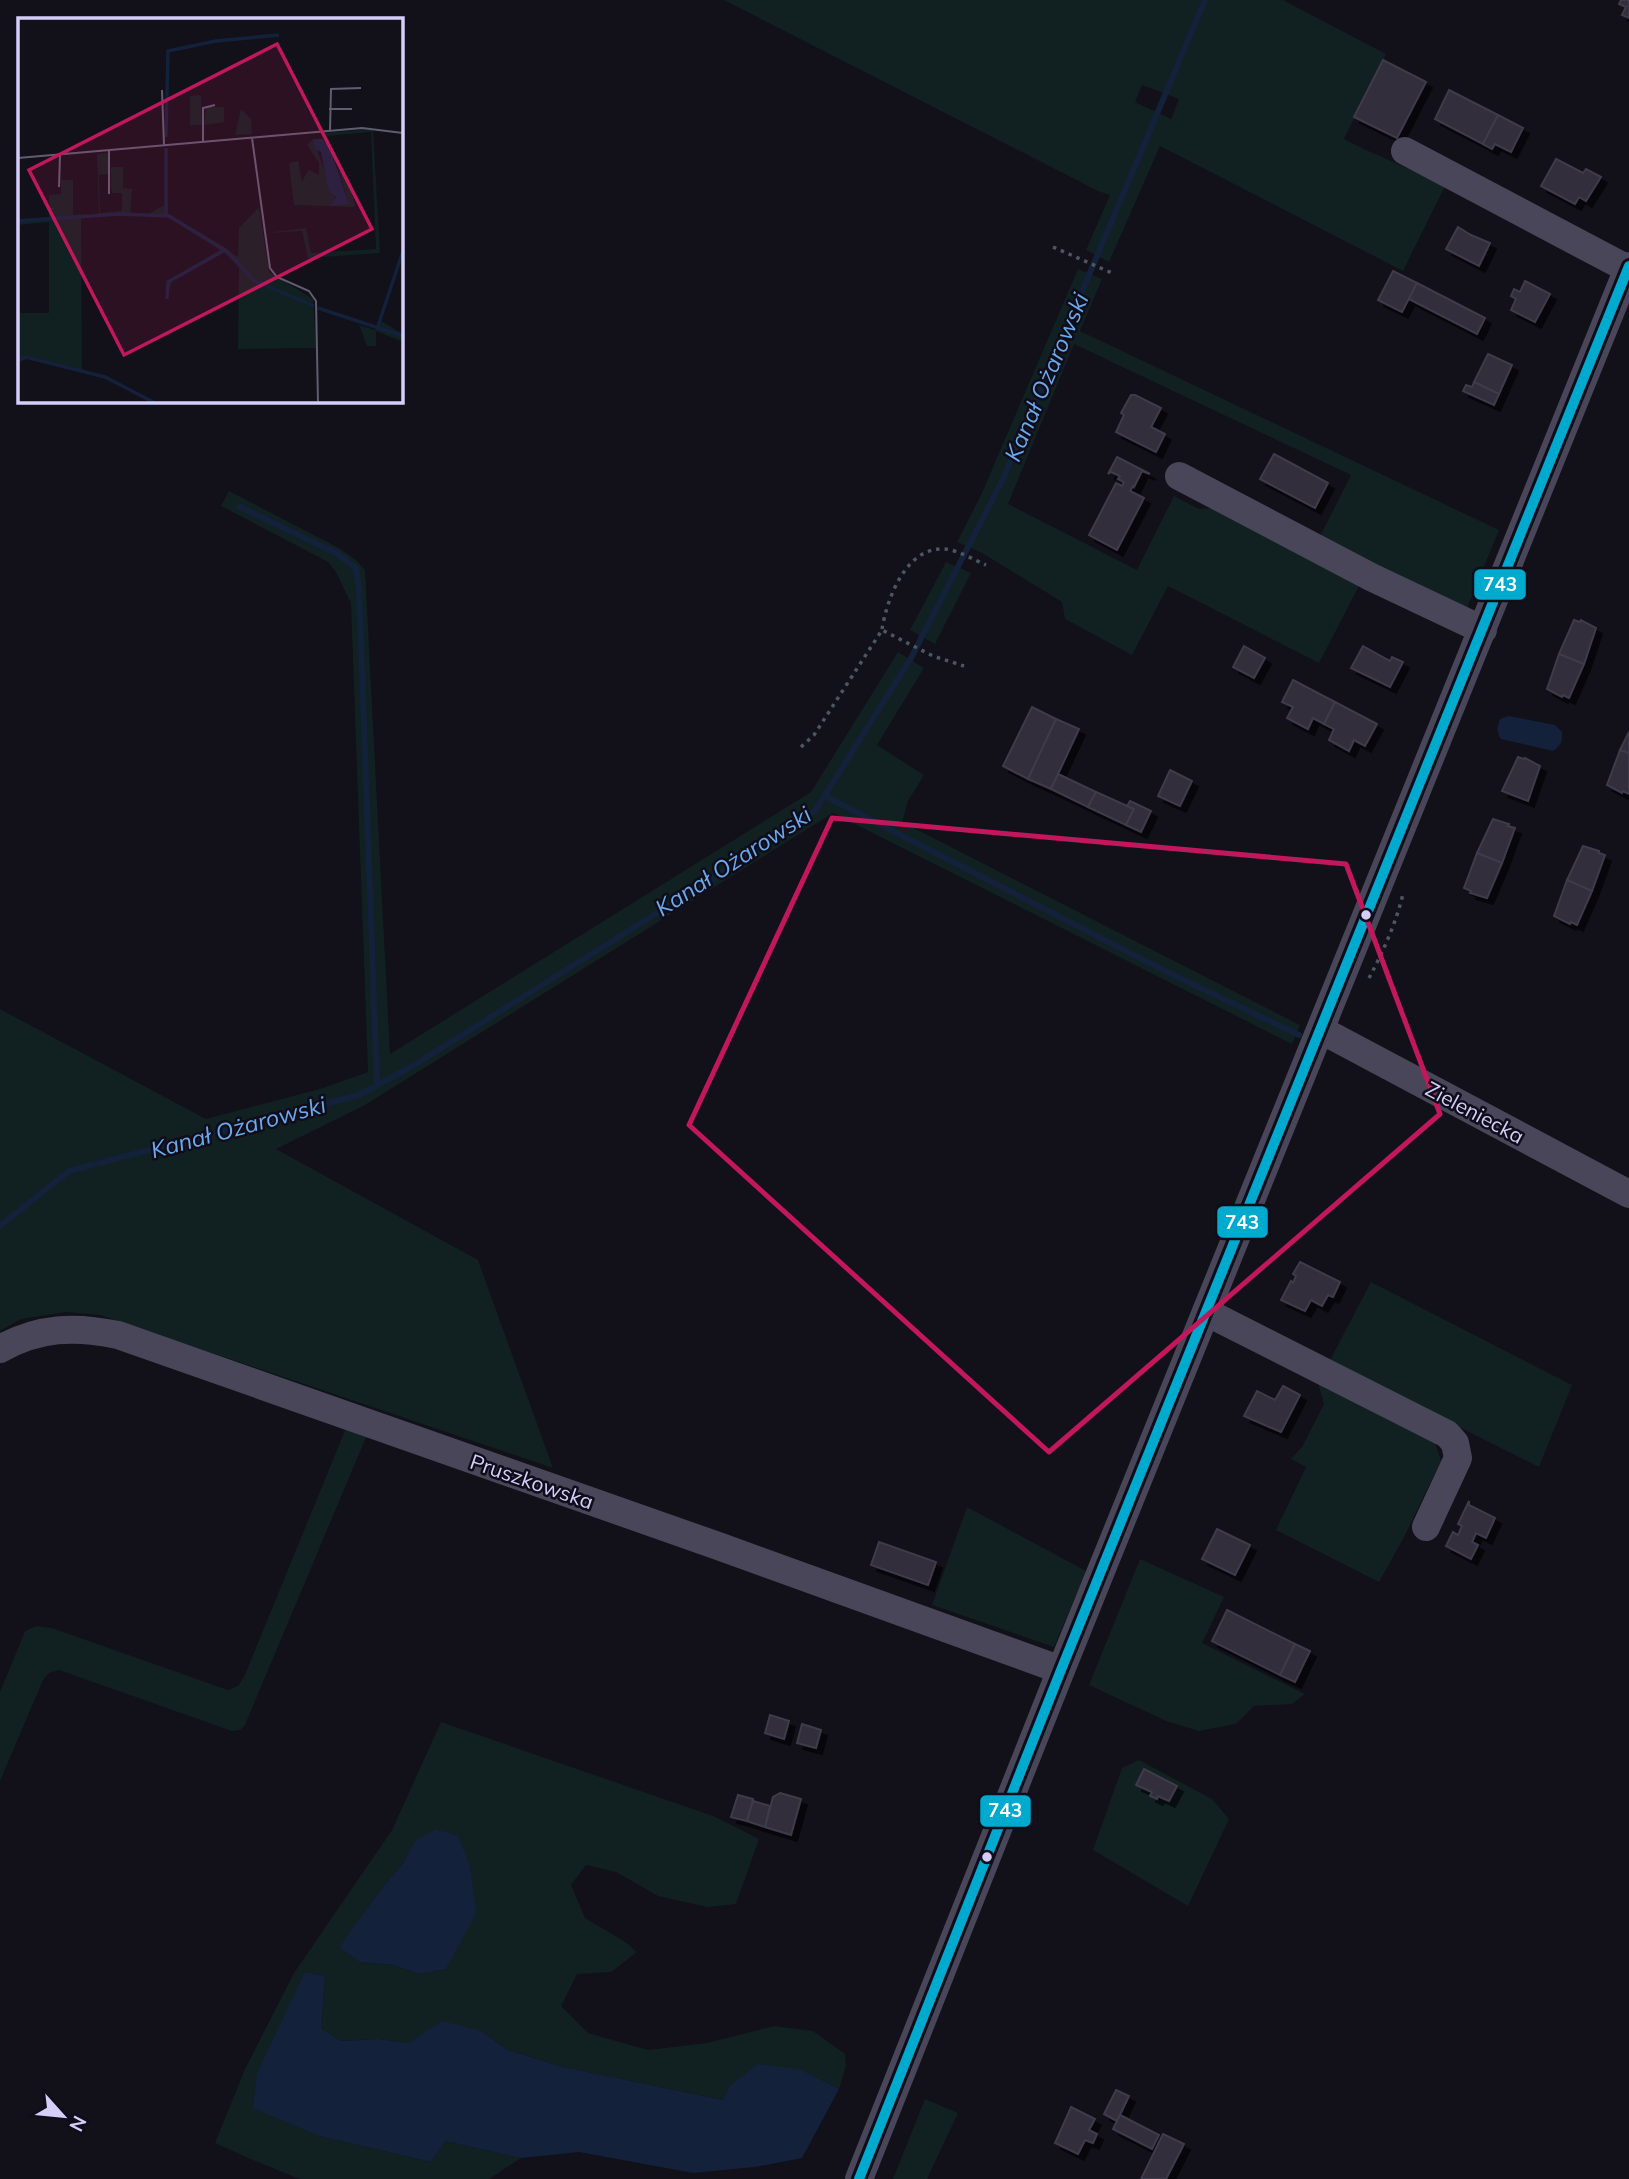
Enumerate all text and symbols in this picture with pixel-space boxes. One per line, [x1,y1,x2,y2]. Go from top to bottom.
inset map [18,18,402,402]
water label: Kanał Ożarowski [997,288,1095,466]
line badge: 743 [1473,568,1527,601]
text: 743 [1483,572,1517,596]
water label: Kanał Ożarowski [650,799,817,922]
unlabelled marker [1359,908,1373,922]
street label: Zieleniecka [1421,1075,1529,1149]
water label: Kanał Ożarowski [147,1090,329,1164]
line badge: 743 [1216,1205,1269,1239]
text: 743 [1225,1210,1259,1234]
street label: Pruszkowska [467,1448,597,1514]
line badge: 743 [979,1794,1032,1828]
text: 743 [988,1798,1022,1822]
unlabelled marker [980,1850,994,1864]
north arrow [28,2081,98,2151]
text: N [64,2112,92,2136]

